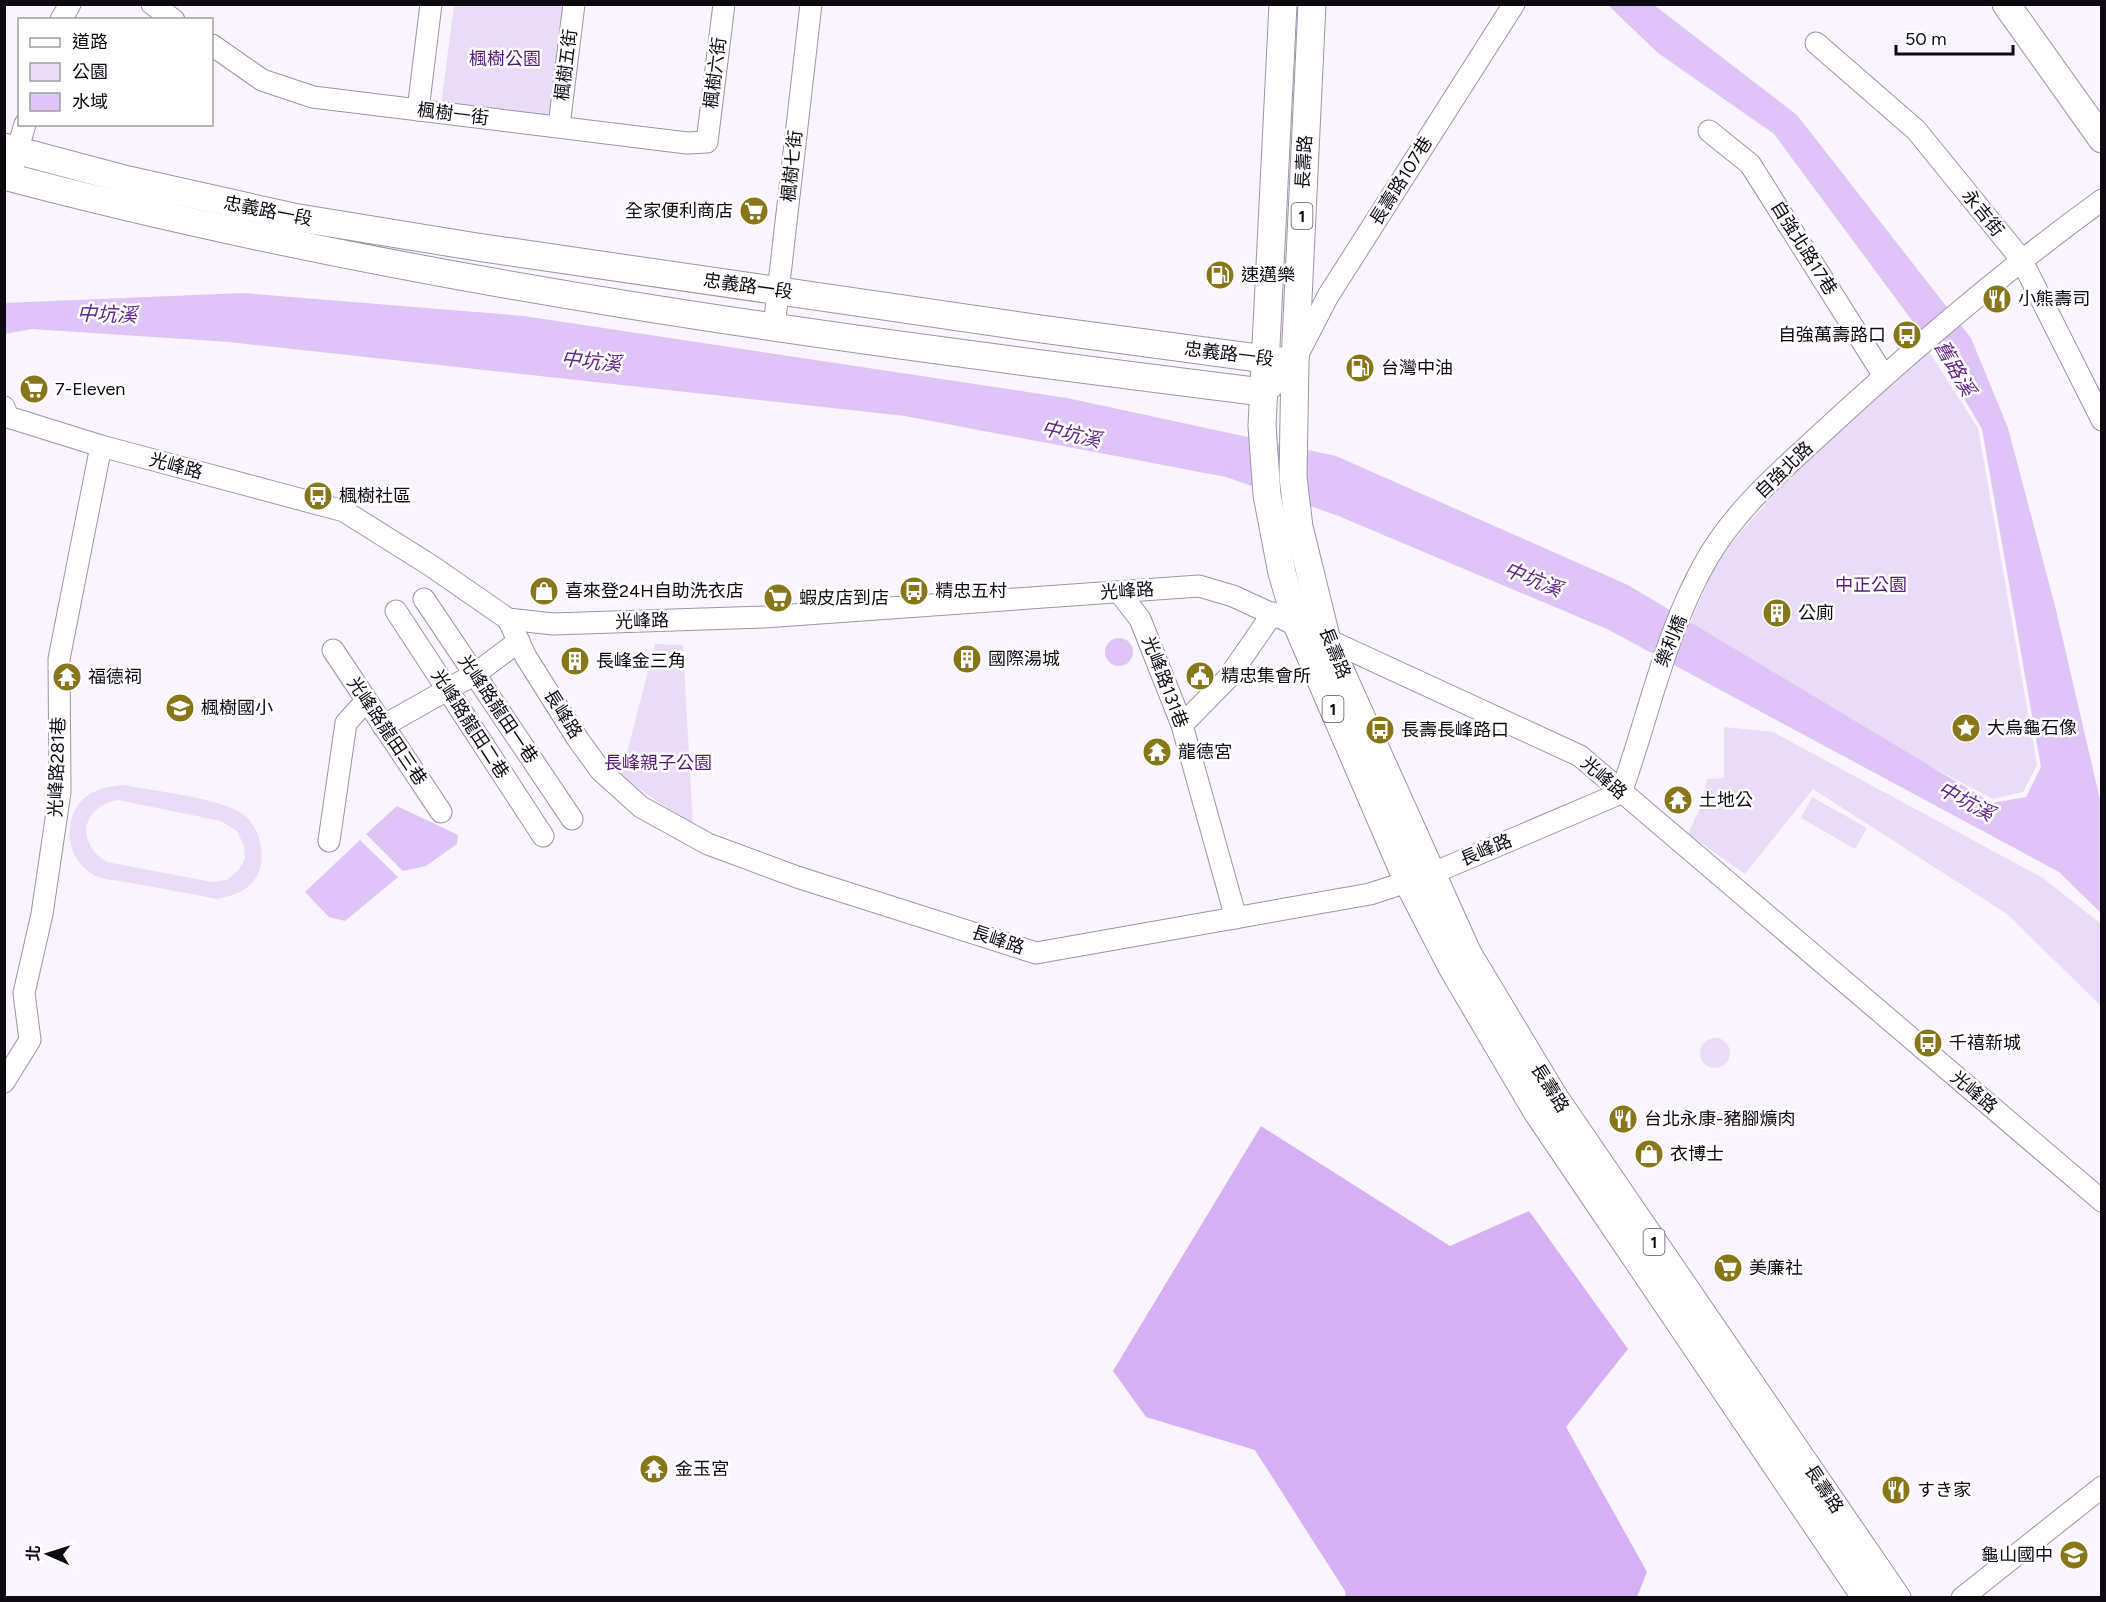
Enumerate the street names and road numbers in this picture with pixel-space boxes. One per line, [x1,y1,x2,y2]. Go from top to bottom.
street label: 楓樹五街 [551,28,581,102]
street label: 楓樹六街 [700,36,730,110]
street label: 楓樹一街 [416,99,490,129]
street label: 楓樹七街 [777,129,807,203]
street label: 長壽路107巷 [1365,132,1437,230]
street label: 長壽路 [1292,134,1316,190]
street label: 永吉街 [1957,185,2009,241]
street label: 忠義路一段 [222,192,314,230]
street label: 自強北路17巷 [1766,197,1842,299]
road number: 1 [1292,203,1312,229]
street label: 忠義路一段 [702,269,794,303]
street label: 忠義路一段 [1183,338,1275,370]
street label: 自強北路 [1750,437,1818,503]
street label: 光峰路 [147,448,205,484]
street label: 光峰路 [1099,578,1155,604]
street label: 光峰路 [615,609,669,633]
street label: 樂利橋 [1651,612,1691,670]
street label: 長壽路 [1315,624,1355,682]
street label: 光峰路131巷 [1137,633,1193,731]
street label: 光峰路龍田一巷 [454,651,542,767]
street label: 光峰路龍田二巷 [426,665,514,783]
street label: 光峰路龍田三巷 [343,673,431,789]
street label: 長峰路 [539,685,587,743]
road number: 1 [1322,696,1344,722]
street label: 光峰路281巷 [44,716,70,818]
street label: 光峰路 [1576,752,1632,804]
street label: 長峰路 [1457,829,1515,871]
street label: 長峰路 [969,921,1027,959]
street label: 長壽路 [1526,1059,1574,1117]
street label: 光峰路 [1946,1066,2002,1118]
road number: 1 [1644,1229,1664,1255]
street label: 長壽路 [1800,1460,1848,1518]

